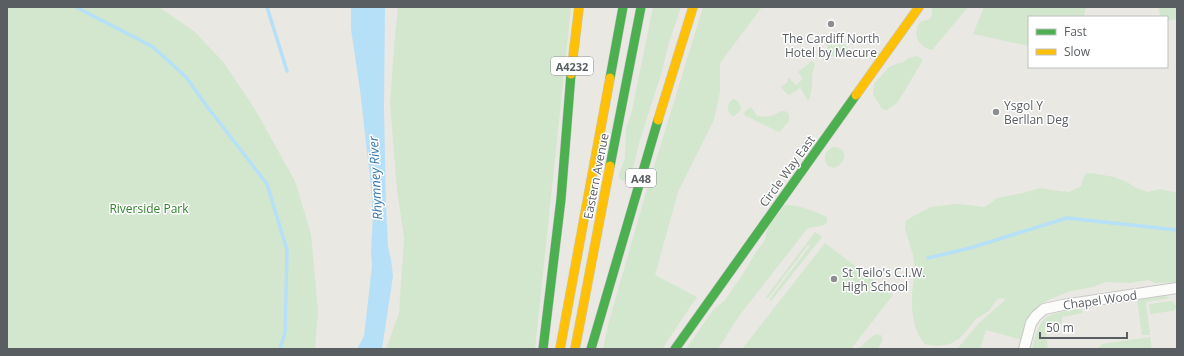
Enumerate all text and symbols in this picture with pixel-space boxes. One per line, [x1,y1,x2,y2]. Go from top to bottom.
legend [1028,16,1168,68]
marker: The Cardiff North Hotel by Mecure [826,19,836,29]
text: Fast [1064,23,1087,40]
place label: The Cardiff North Hotel by Mecure [782,30,880,61]
text: Slow [1064,43,1091,60]
road number: A4232 [551,57,593,75]
place label: Ysgol Y Berllan Deg [1004,97,1069,128]
marker: Ysgol Y Berllan Deg [991,107,1001,117]
street label: Eastern Avenue [579,131,613,220]
street label: Circle Way East [755,132,819,210]
water label: Rhymney River [364,135,386,220]
road number: A48 [626,169,656,187]
park label: Riverside Park [109,200,189,217]
place label: St Teilo's C.I.W. High School [842,264,926,295]
marker: St Teilo's C.I.W. High School [829,274,839,284]
street label: Chapel Wood [1062,286,1138,314]
scale bar [1040,314,1127,340]
text: 50 m [1046,319,1074,336]

